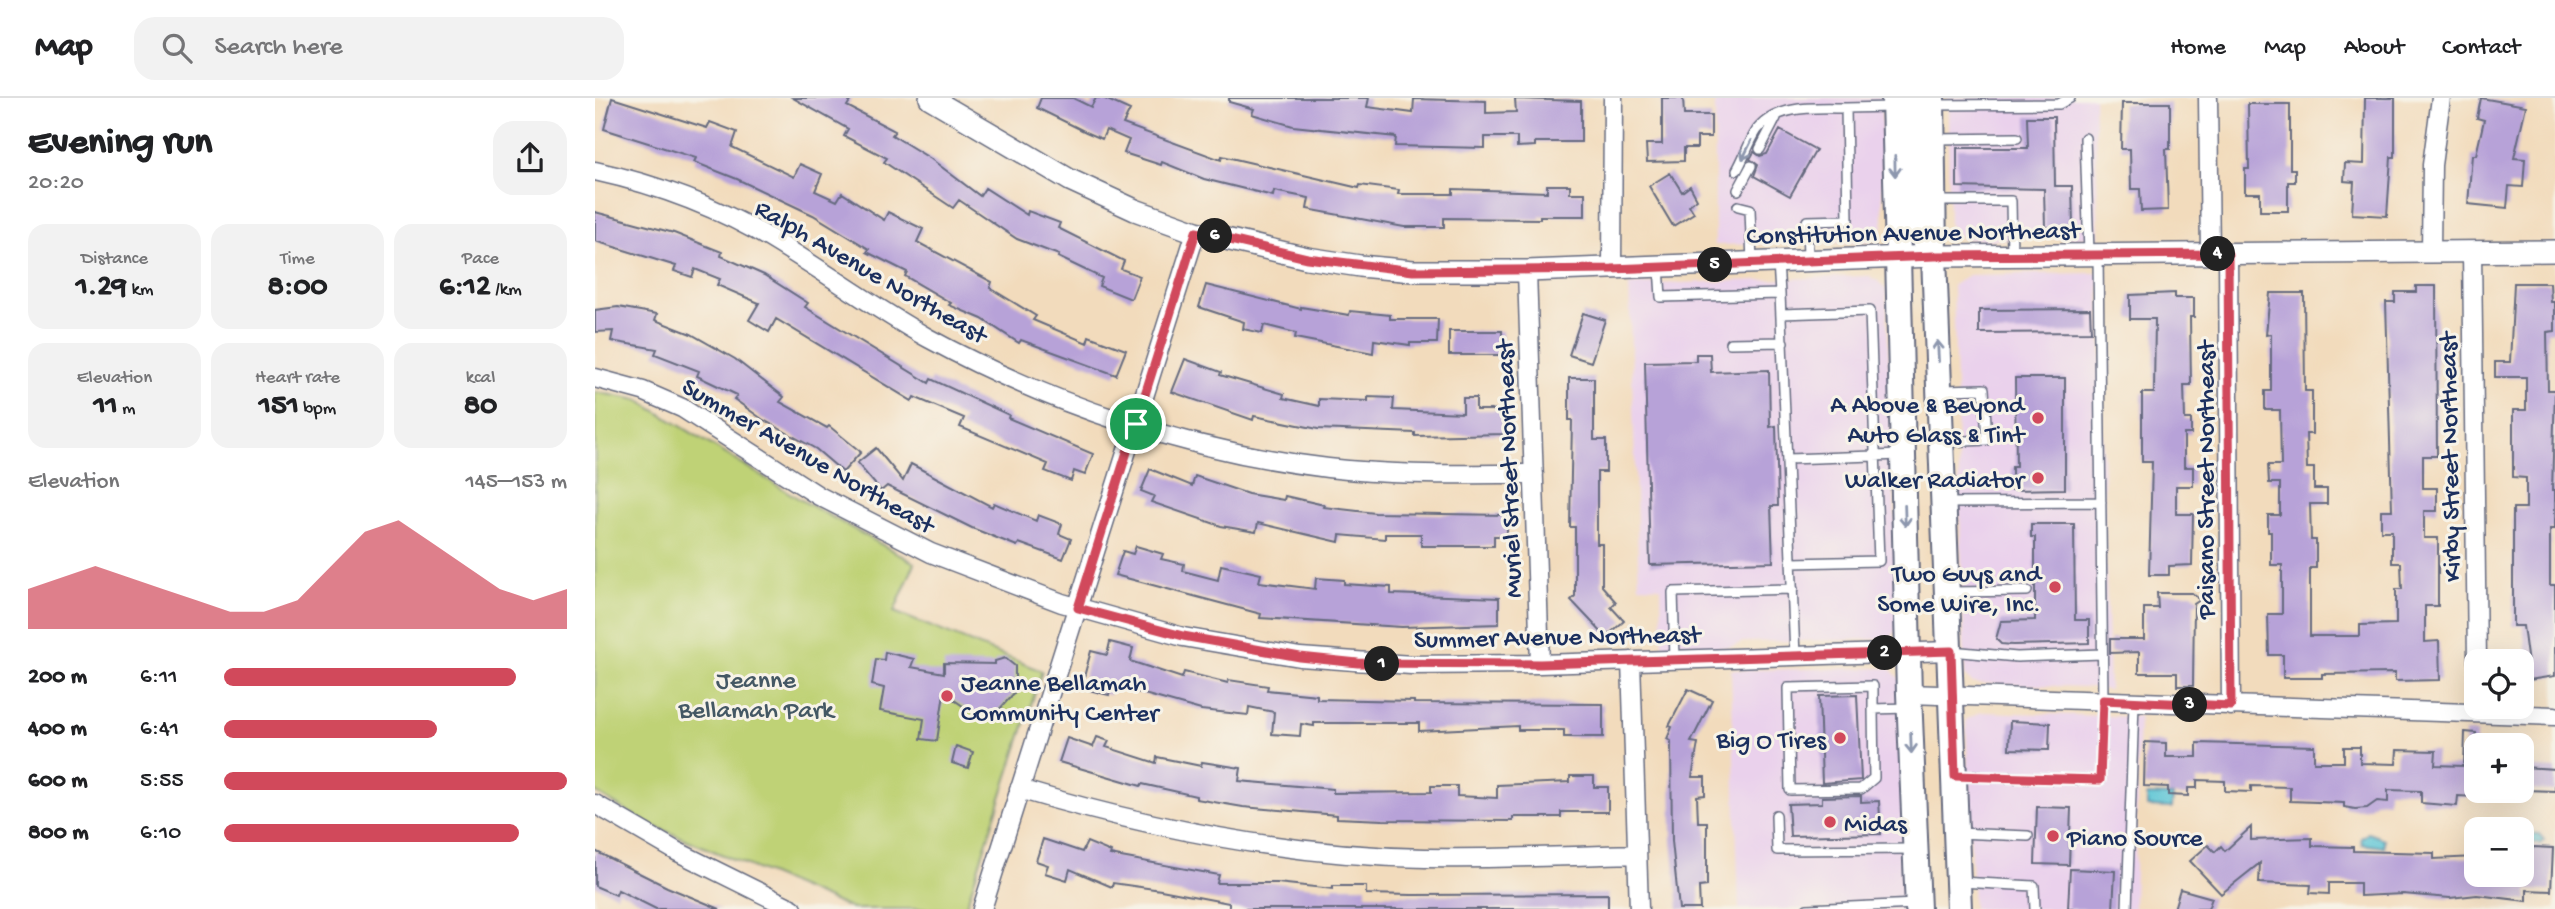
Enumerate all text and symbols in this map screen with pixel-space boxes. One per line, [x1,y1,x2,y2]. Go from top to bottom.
search box [134,17,624,80]
text: Map [35,29,92,67]
icon: search [158,29,196,67]
text: Search here [214,33,343,64]
text: Home [2170,34,2226,63]
text: Map [2264,34,2306,63]
text: About [2344,34,2404,63]
text: Contact [2442,34,2520,63]
button: share [493,121,567,195]
text: Evening run [28,122,212,166]
one-way arrow [1740,139,1754,160]
one-way arrow [1888,154,1902,177]
text: 20:20 [28,170,84,197]
street label: Ralph Avenue Northeast [748,195,994,354]
street label: Constitution Avenue Northeast [1746,217,2082,254]
pin: 6 [1197,218,1233,254]
text: 6 [1210,224,1219,247]
pin: 4 [2201,236,2235,272]
text: 4 [2213,242,2222,265]
text: Distance [81,248,148,271]
text: Time [280,248,315,271]
text: Pace [462,248,499,271]
pin: 5 [1697,248,1733,282]
text: 5 [1710,253,1720,276]
text: 1.29 [76,271,127,306]
text: 8:00 [268,271,327,306]
text: 6:12 [439,271,491,306]
text: km [127,279,153,302]
text: /km [491,279,522,302]
street label: Kirby Street Northeast [2435,329,2470,582]
street label: Muriel Street Northeast [1491,337,1531,598]
street label: Paisano Street Northeast [2193,339,2224,620]
one-way arrow [1931,340,1944,363]
text: Elevation [77,367,152,390]
text: Heart rate [255,367,340,390]
text: kcal [466,367,495,390]
street label: Summer Avenue Northeast [675,373,941,544]
text: 11 [93,390,118,425]
text: 151 [259,390,299,425]
text: 80 [464,390,497,425]
place label: A Above & Beyond Auto Glass & Tint [1830,392,2026,453]
pin [1106,394,1166,454]
text: m [118,398,136,421]
text: bpm [299,398,336,421]
icon: arrive [1117,405,1155,443]
marker: A Above & Beyond Auto Glass & Tint [2030,410,2046,426]
place label: Walker Radiator [1845,467,2027,498]
text: Elevation [28,469,119,496]
text: 145–153 m [466,469,567,496]
marker: Walker Radiator [2030,470,2046,486]
one-way arrow [1899,504,1912,527]
place label: Two Guys and Some Wire, Inc. [1877,561,2043,622]
marker: Two Guys and Some Wire, Inc. [2047,579,2063,595]
street label: Summer Avenue Northeast [1414,621,1703,657]
pin: 2 [1867,636,1903,670]
text: 2 [1880,641,1889,664]
pin: 1 [1365,646,1399,682]
map controls [2464,649,2534,887]
button: locate [2464,649,2534,719]
text: 1 [1378,652,1385,675]
text: 200 m [28,664,87,691]
text: 6:11 [140,664,177,691]
park label: Jeanne Bellamah Park [677,667,836,728]
place label: Jeanne Bellamah Community Center [961,670,1161,731]
marker: Jeanne Bellamah Community Center [939,688,955,704]
pin: 3 [2173,688,2207,722]
text: 3 [2185,693,2194,716]
text: 400 m [28,716,87,743]
text: 6:41 [140,716,179,743]
place label: Big O Tires [1715,727,1827,758]
marker: Big O Tires [1832,730,1848,746]
one-way arrow [1904,732,1917,755]
button: + [2464,733,2534,803]
text: 600 m [28,768,88,795]
text: 5:55 [140,768,184,795]
place label: Midas [1844,811,1908,842]
marker: Midas [1822,814,1838,830]
button: − [2464,817,2534,887]
text: 800 m [28,820,89,847]
text: 6:10 [140,820,181,847]
place label: Piano Source [2066,825,2203,856]
marker: Piano Source [2045,828,2061,844]

